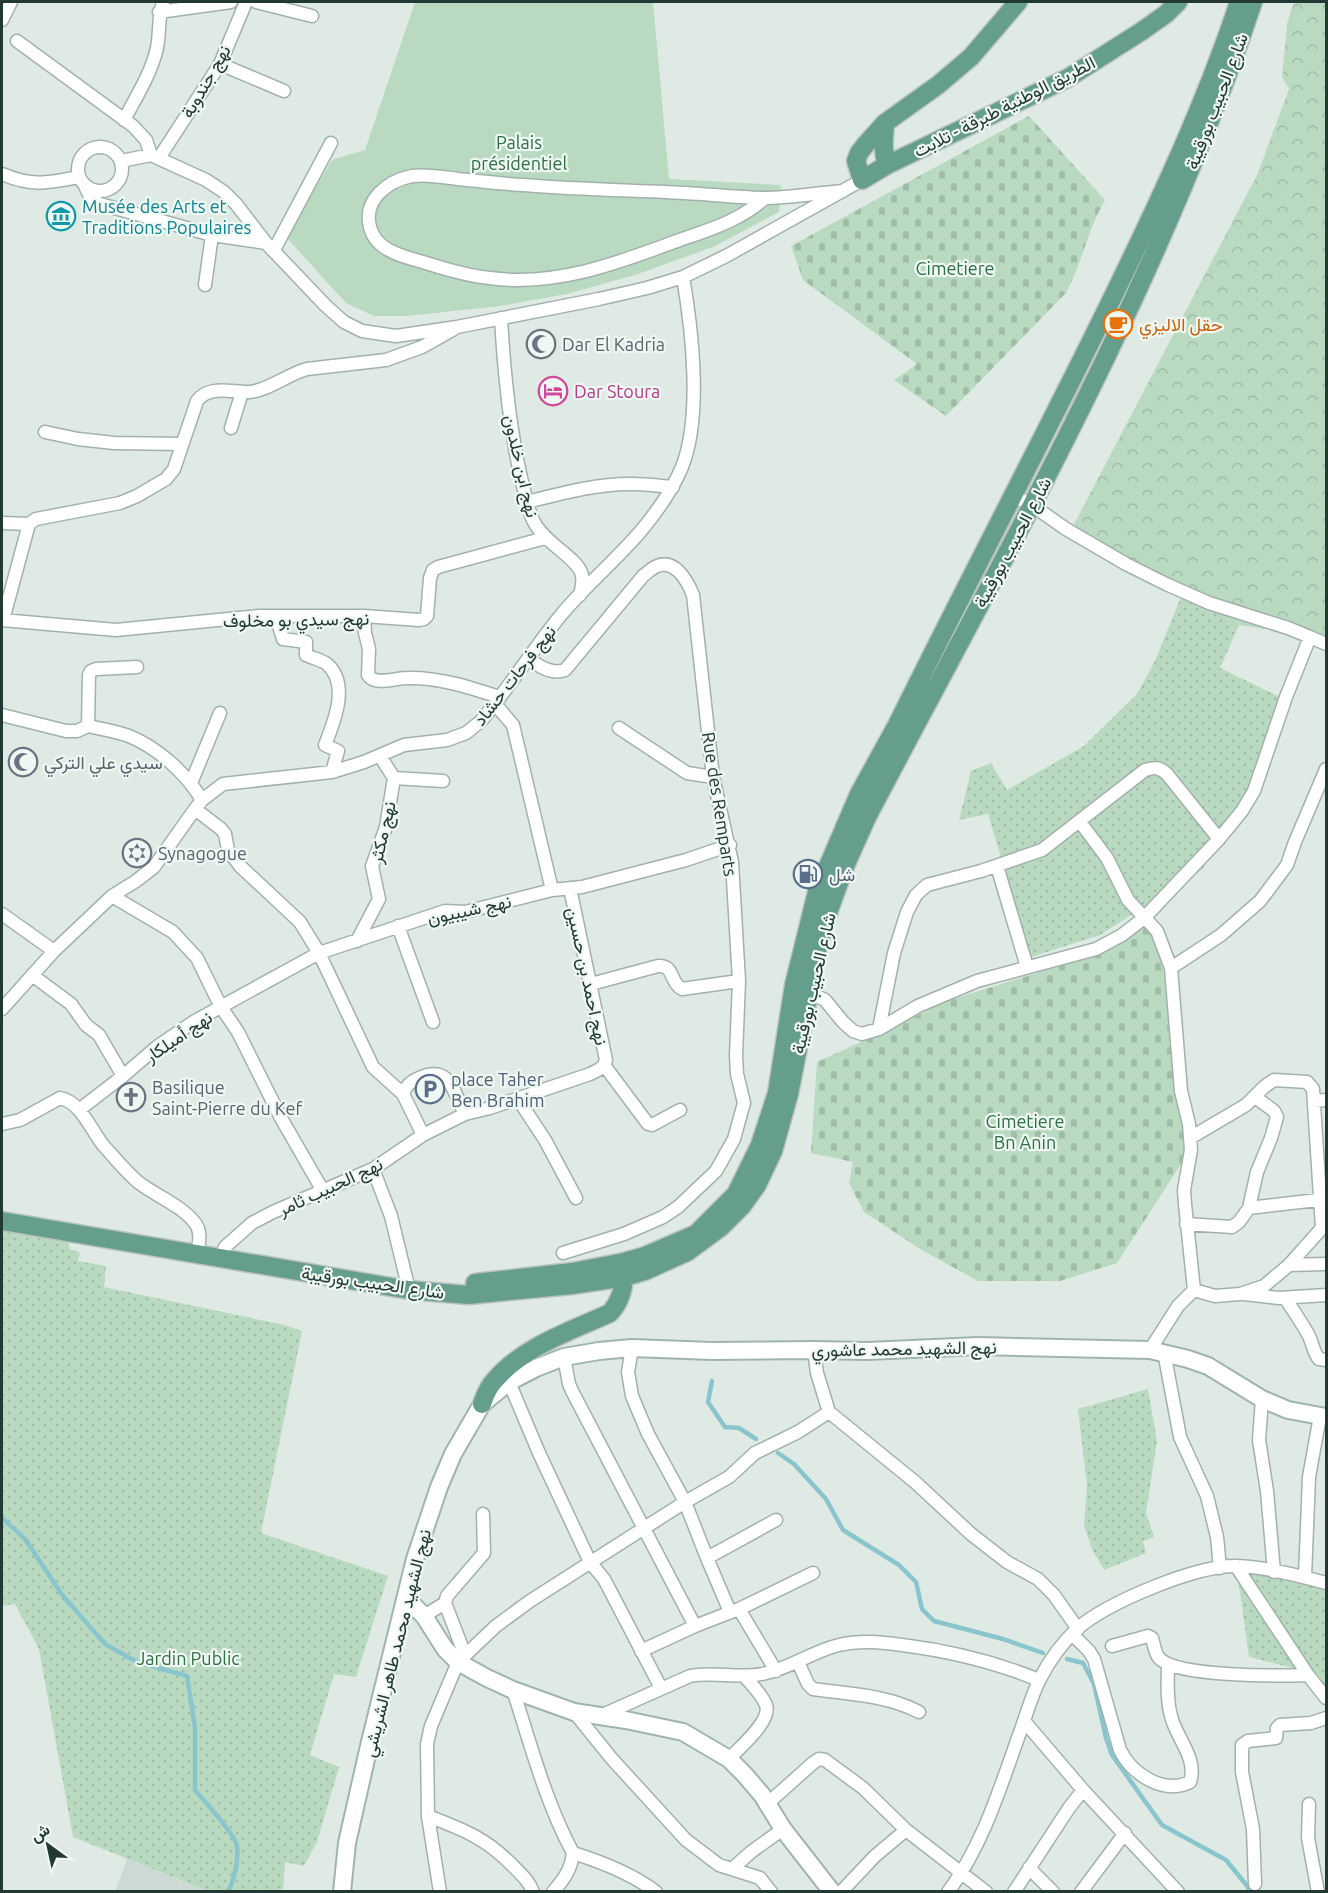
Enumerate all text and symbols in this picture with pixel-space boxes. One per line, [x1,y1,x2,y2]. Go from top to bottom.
street label: شارع الحبيب بورقيبة [1181,30,1254,173]
street label: نهج جندوبة [176,41,236,123]
street label: الطريق الوطنية طبرقة - تلابت [910,52,1099,162]
park label: Palais présidentiel [471,132,567,173]
place label: Musée des Arts et Traditions Populaires [82,196,252,237]
museum icon: Musée des Arts et Traditions Populaires [45,200,77,232]
park label: Cimetiere [915,258,995,278]
cafe icon: حقل الاليزي [1102,308,1134,340]
place label: حقل الاليزي [1139,314,1223,340]
mosque icon: Dar El Kadria [525,328,557,360]
place label: Dar El Kadria [562,334,665,354]
hotel icon: Dar Stoura [537,375,569,407]
place label: Dar Stoura [574,381,660,401]
street label: نهج ابن خلدون [498,413,544,520]
street label: شارع الحبيب بورقيبة [969,474,1057,612]
street label: نهج سيدي بو مخلوف [223,608,369,636]
street label: نهج فرحات حشاد [469,621,562,731]
street label: Rue des Remparts [699,730,741,878]
mosque icon: سيدي علي التركي [7,746,39,778]
place label: سيدي علي التركي [44,752,163,778]
street label: نهج مكثر [365,799,402,867]
synagogue icon: Synagogue [121,837,153,869]
place label: Synagogue [158,843,247,863]
fuel station icon: شل [792,858,824,890]
place label: شل [829,864,855,886]
street label: نهج شيبيون [425,890,513,931]
street label: نهج احمد بن حسين [561,905,612,1047]
street label: شارع الحبيب بورقيبة [787,911,842,1056]
street label: نهج أميلكار [140,1006,217,1069]
place label: place Taher Ben Brahim [451,1069,544,1110]
parking icon: place Taher Ben Brahim [414,1073,446,1105]
place label: Basilique Saint-Pierre du Kef [152,1077,303,1118]
church icon: Basilique Saint-Pierre du Kef [115,1081,147,1113]
park label: Cimetiere Bn Anin [985,1111,1065,1152]
street label: نهج الحبيب ثامر [274,1153,387,1222]
street label: شارع الحبيب بورقيبة [300,1262,446,1305]
street label: نهج الشهيد محمد عاشوري [811,1336,997,1366]
street label: نهج الشهيد محمد طاهر الشريشي [358,1527,440,1761]
park label: Jardin Public [136,1648,240,1668]
north arrow [18,1815,78,1875]
text: ش [27,1820,53,1846]

